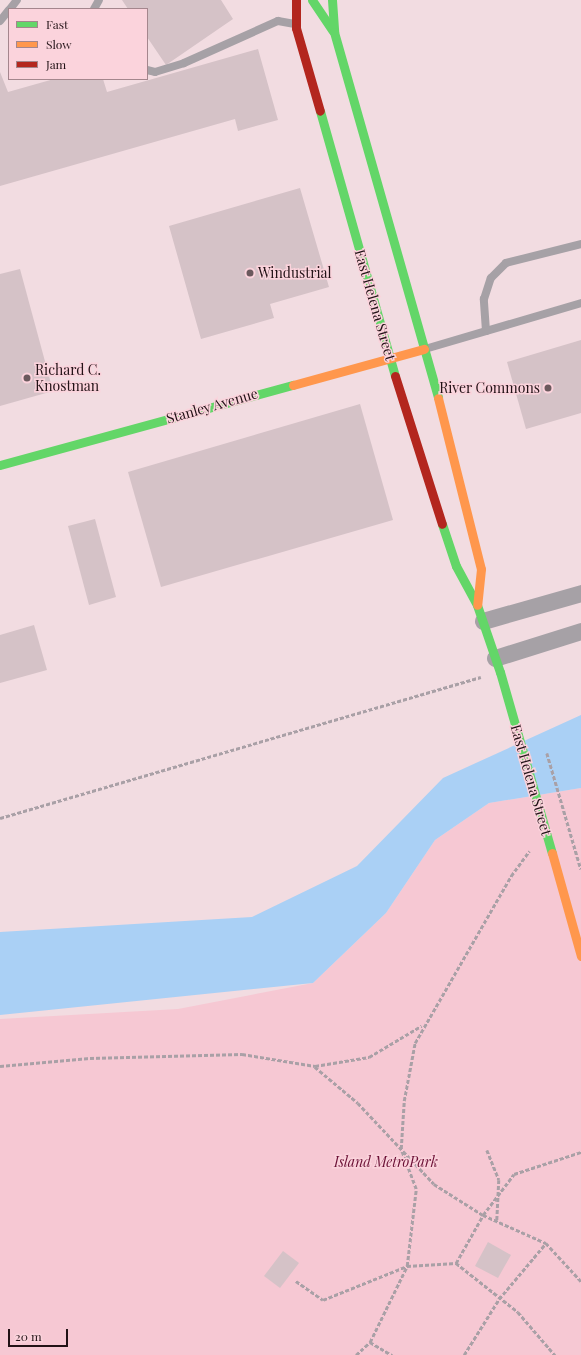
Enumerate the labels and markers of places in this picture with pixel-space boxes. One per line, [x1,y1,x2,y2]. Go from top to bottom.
place label: Windustrial [258,265,332,281]
marker: Windustrial [245,268,255,278]
place label: Richard C. Knostman [35,362,101,394]
marker: Richard C. Knostman [22,373,32,383]
place label: River Commons [439,380,540,396]
marker: River Commons [543,383,553,393]

